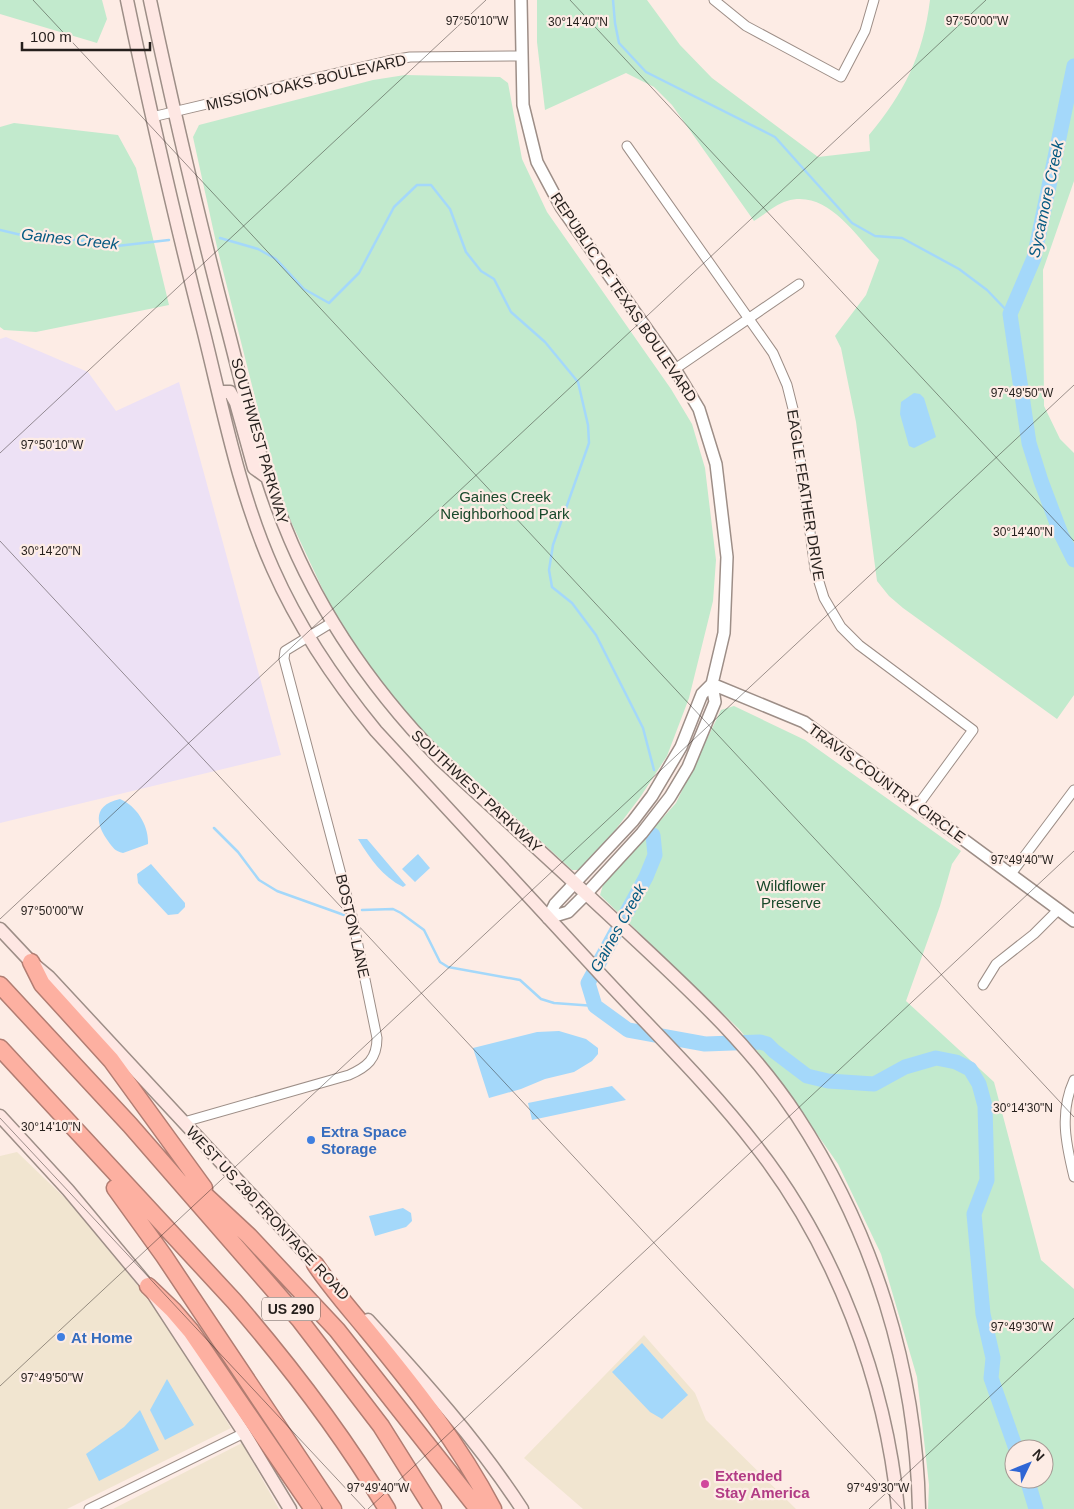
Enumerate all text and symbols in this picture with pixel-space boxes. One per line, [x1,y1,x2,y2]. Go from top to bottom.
text: 97°50'10"W [446,14,509,28]
text: 97°50'00"W [946,14,1009,28]
text: 30°14'40"N [548,15,608,29]
scale bar [22,20,150,52]
text: 100 m [30,28,72,45]
street label: MISSION OAKS BOULEVARD [204,51,408,113]
water label: Sycamore Creek [1025,138,1067,259]
street label: REPUBLIC OF TEXAS BOULEVARD [547,189,701,405]
water label: Gaines Creek [20,225,121,253]
street label: SOUTHWEST PARKWAY [228,356,292,526]
text: 97°49'50"W [991,386,1054,400]
street label: EAGLE FEATHER DRIVE [784,408,828,582]
text: 97°50'10"W [21,438,84,452]
park label: Gaines Creek Neighborhood Park [440,488,570,522]
text: 30°14'40"N [993,525,1053,539]
text: 30°14'20"N [21,544,81,558]
street label: TRAVIS COUNTRY CIRCLE [805,720,969,846]
street label: SOUTHWEST PARKWAY [408,726,546,856]
text: 97°49'40"W [991,853,1054,867]
street label: BOSTON LANE [333,872,373,980]
park label: Wildflower Preserve [756,877,826,911]
water label: Gaines Creek [587,880,650,975]
text: 97°50'00"W [21,904,84,918]
text: 30°14'30"N [993,1101,1053,1115]
text: 30°14'10"N [21,1120,81,1134]
street label: WEST US 290 FRONTAGE ROAD [183,1123,353,1303]
place label: Extra Space Storage [321,1123,407,1157]
marker: Extra Space Storage [305,1134,317,1146]
road number: US 290 [262,1298,320,1320]
text: 97°49'30"W [991,1320,1054,1334]
place label: At Home [71,1329,133,1346]
marker: At Home [55,1331,67,1343]
text: 97°49'50"W [21,1371,84,1385]
north arrow [1004,1439,1054,1489]
text: N [1029,1446,1048,1464]
place label: Extended Stay America [715,1467,810,1501]
marker: Extended Stay America [699,1478,711,1490]
text: 97°49'40"W [347,1481,410,1495]
text: 97°49'30"W [847,1481,910,1495]

